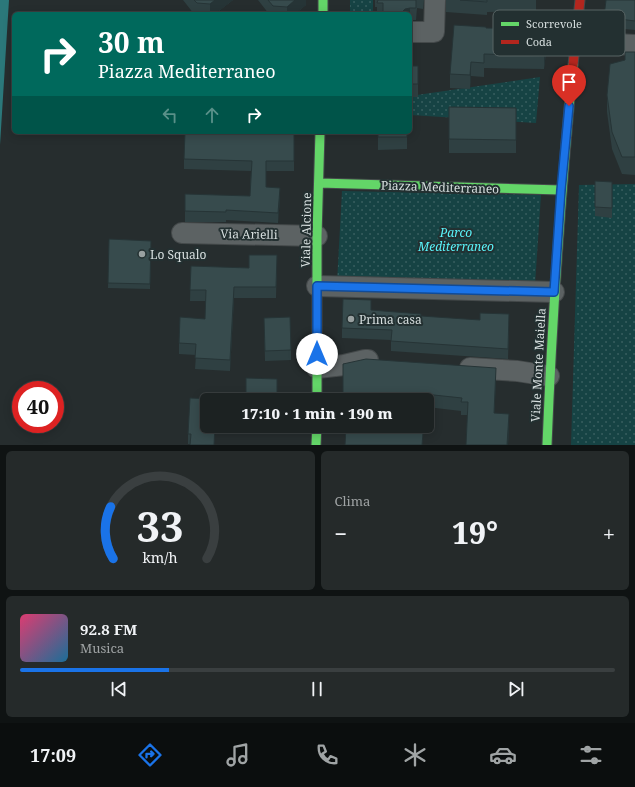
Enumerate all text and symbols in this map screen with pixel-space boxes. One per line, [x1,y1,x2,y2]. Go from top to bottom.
legend [493,10,625,56]
text: Scorrevole [526,16,582,31]
text: 30 m [98,23,165,61]
icon: right [32,28,84,80]
text: Coda [526,34,552,49]
text: Piazza Mediterraneo [98,59,276,83]
pin [552,65,586,106]
icon: arrive [558,71,580,93]
icon: left [159,104,181,126]
icon: ahead [201,104,223,126]
icon: right [243,104,265,126]
street label: Piazza Mediterraneo [381,176,500,198]
street label: Viale Alcione [297,192,315,268]
park label: Parco Mediterraneo [417,224,494,255]
street label: Via Arielli [220,225,278,243]
place label: Lo Squalo [150,246,207,263]
marker: Lo Squalo [137,249,147,259]
street label: Viale Monte Maiella [527,307,549,422]
place label: Prima casa [359,311,422,328]
marker: Prima casa [346,314,356,324]
position arrow [296,333,338,375]
speed limit sign: 40 [12,381,64,433]
text: 17:10 · 1 min · 190 m [241,403,393,423]
text: Clima [335,492,370,510]
text: 33 [137,497,184,553]
text: 19° [452,512,498,553]
text: − [335,518,347,548]
text: + [603,518,615,548]
text: km/h [143,547,178,566]
text: 92.8 FM [80,619,137,639]
text: Musica [80,639,124,657]
icon: previous [108,678,130,700]
icon: pause [306,678,328,700]
icon: next [505,678,527,700]
icon: directions [136,741,164,769]
icon: music [224,741,252,769]
icon: phone [313,741,341,769]
icon: climate [401,741,429,769]
icon: car [489,741,517,769]
icon: filters [577,741,605,769]
text: 17:09 [30,743,76,767]

